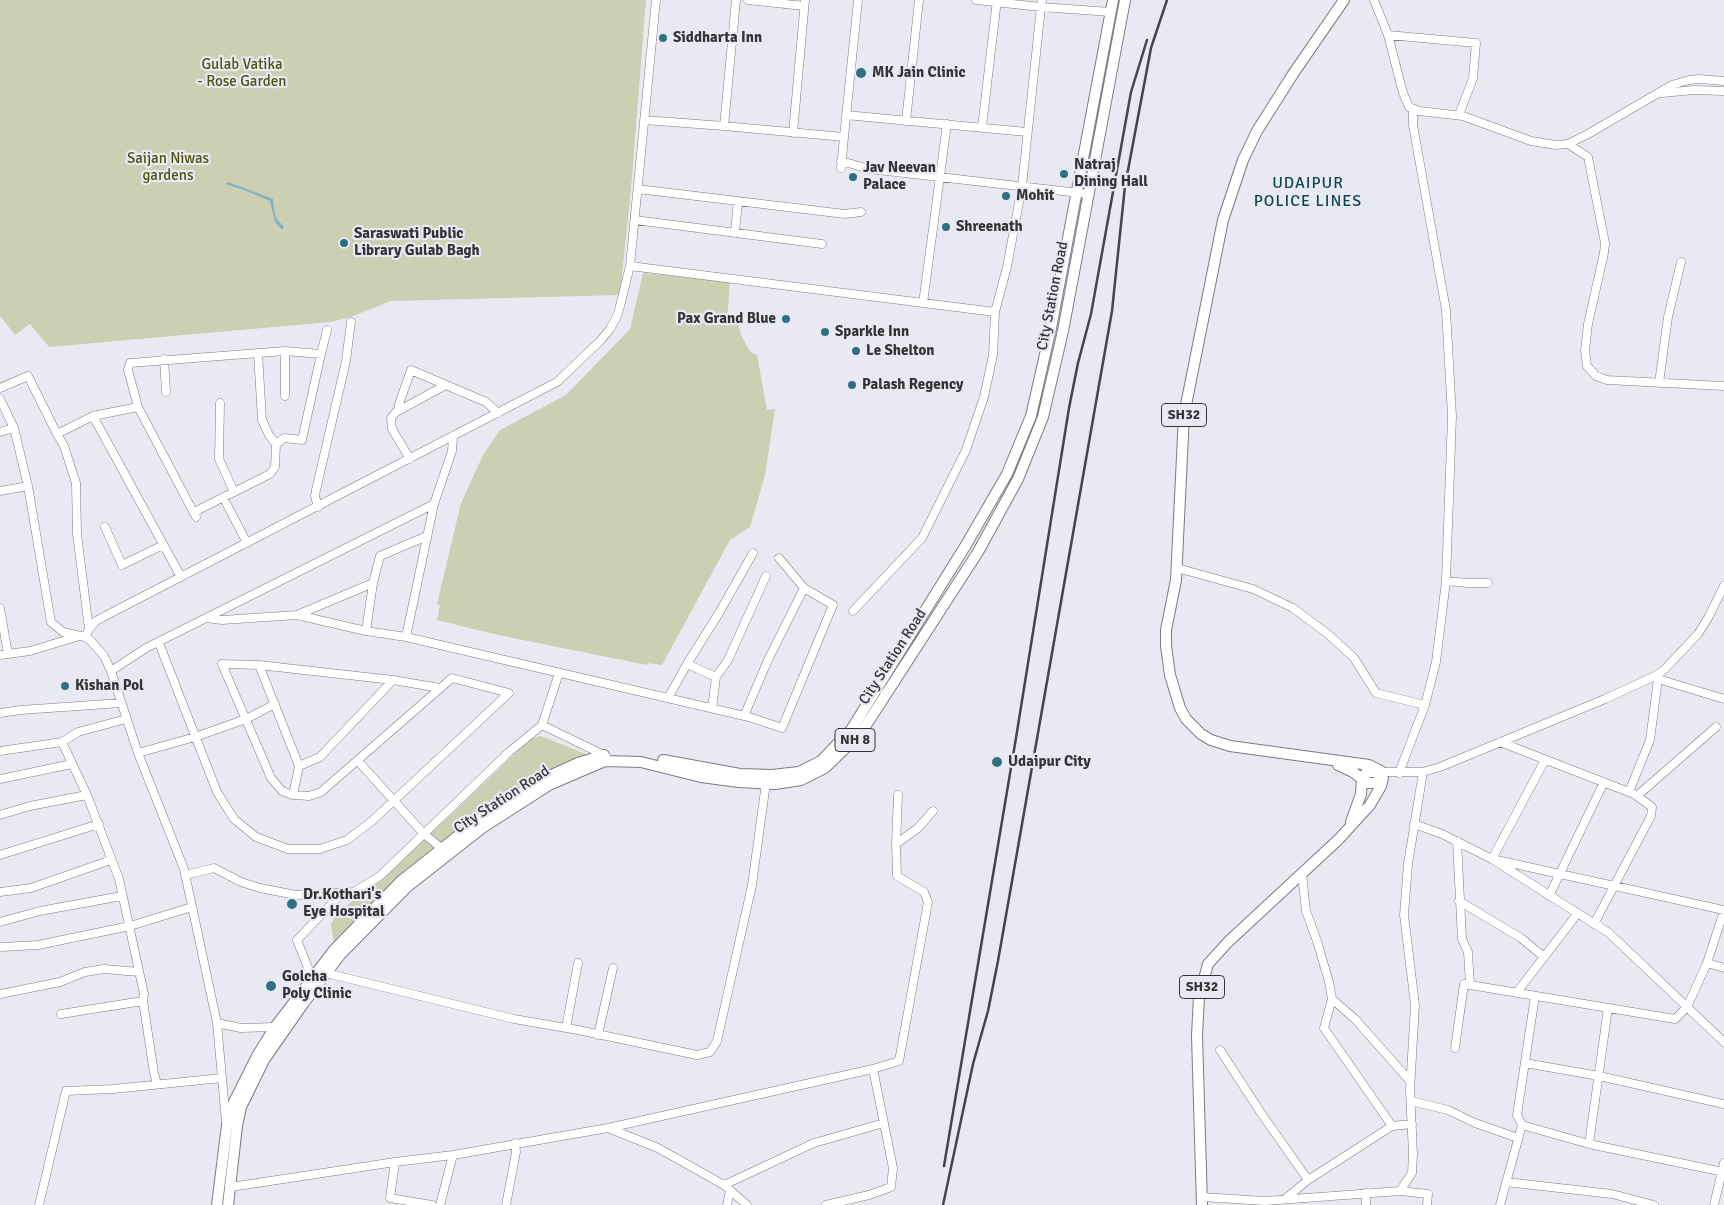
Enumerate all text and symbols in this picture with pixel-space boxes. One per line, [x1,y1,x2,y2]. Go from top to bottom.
place label: Siddharta Inn [673,29,762,47]
marker: Siddharta Inn [657,32,669,44]
park label: Gulab Vatika - Rose Garden [198,56,286,91]
place label: MK Jain Clinic [872,64,966,82]
marker: MK Jain Clinic [854,66,868,80]
park label: Saijan Niwas gardens [127,150,209,185]
place label: Natraj Dining Hall [1074,156,1148,191]
place label: Jav Neevan Palace [863,159,936,194]
marker: Natraj Dining Hall [1058,168,1070,180]
marker: Jav Neevan Palace [847,171,859,183]
district label: UDAIPUR POLICE LINES [1252,174,1364,212]
place label: Mohit [1016,187,1054,205]
marker: Mohit [1000,190,1012,202]
place label: Shreenath [956,218,1023,236]
marker: Shreenath [940,221,952,233]
place label: Saraswati Public Library Gulab Bagh [354,225,480,260]
marker: Saraswati Public Library Gulab Bagh [338,237,350,249]
street label: City Station Road [1034,240,1072,352]
place label: Pax Grand Blue [677,310,776,328]
marker: Pax Grand Blue [780,313,792,325]
place label: Sparkle Inn [835,323,909,341]
marker: Sparkle Inn [819,326,831,338]
place label: Le Shelton [866,342,934,360]
marker: Le Shelton [850,345,862,357]
place label: Palash Regency [862,376,963,394]
marker: Palash Regency [846,379,858,391]
road number: SH32 [1162,404,1206,426]
street label: City Station Road [855,606,931,708]
place label: Kishan Pol [75,677,144,695]
marker: Kishan Pol [59,680,71,692]
road number: NH 8 [835,728,875,752]
place label: Udaipur City [1008,753,1091,771]
marker: Udaipur City [990,755,1004,769]
street label: City Station Road [451,762,553,838]
place label: Dr.Kothari's Eye Hospital [303,886,385,921]
marker: Dr.Kothari's Eye Hospital [285,897,299,911]
place label: Golcha Poly Clinic [282,968,352,1003]
road number: SH32 [1180,976,1224,999]
marker: Golcha Poly Clinic [264,979,278,993]

